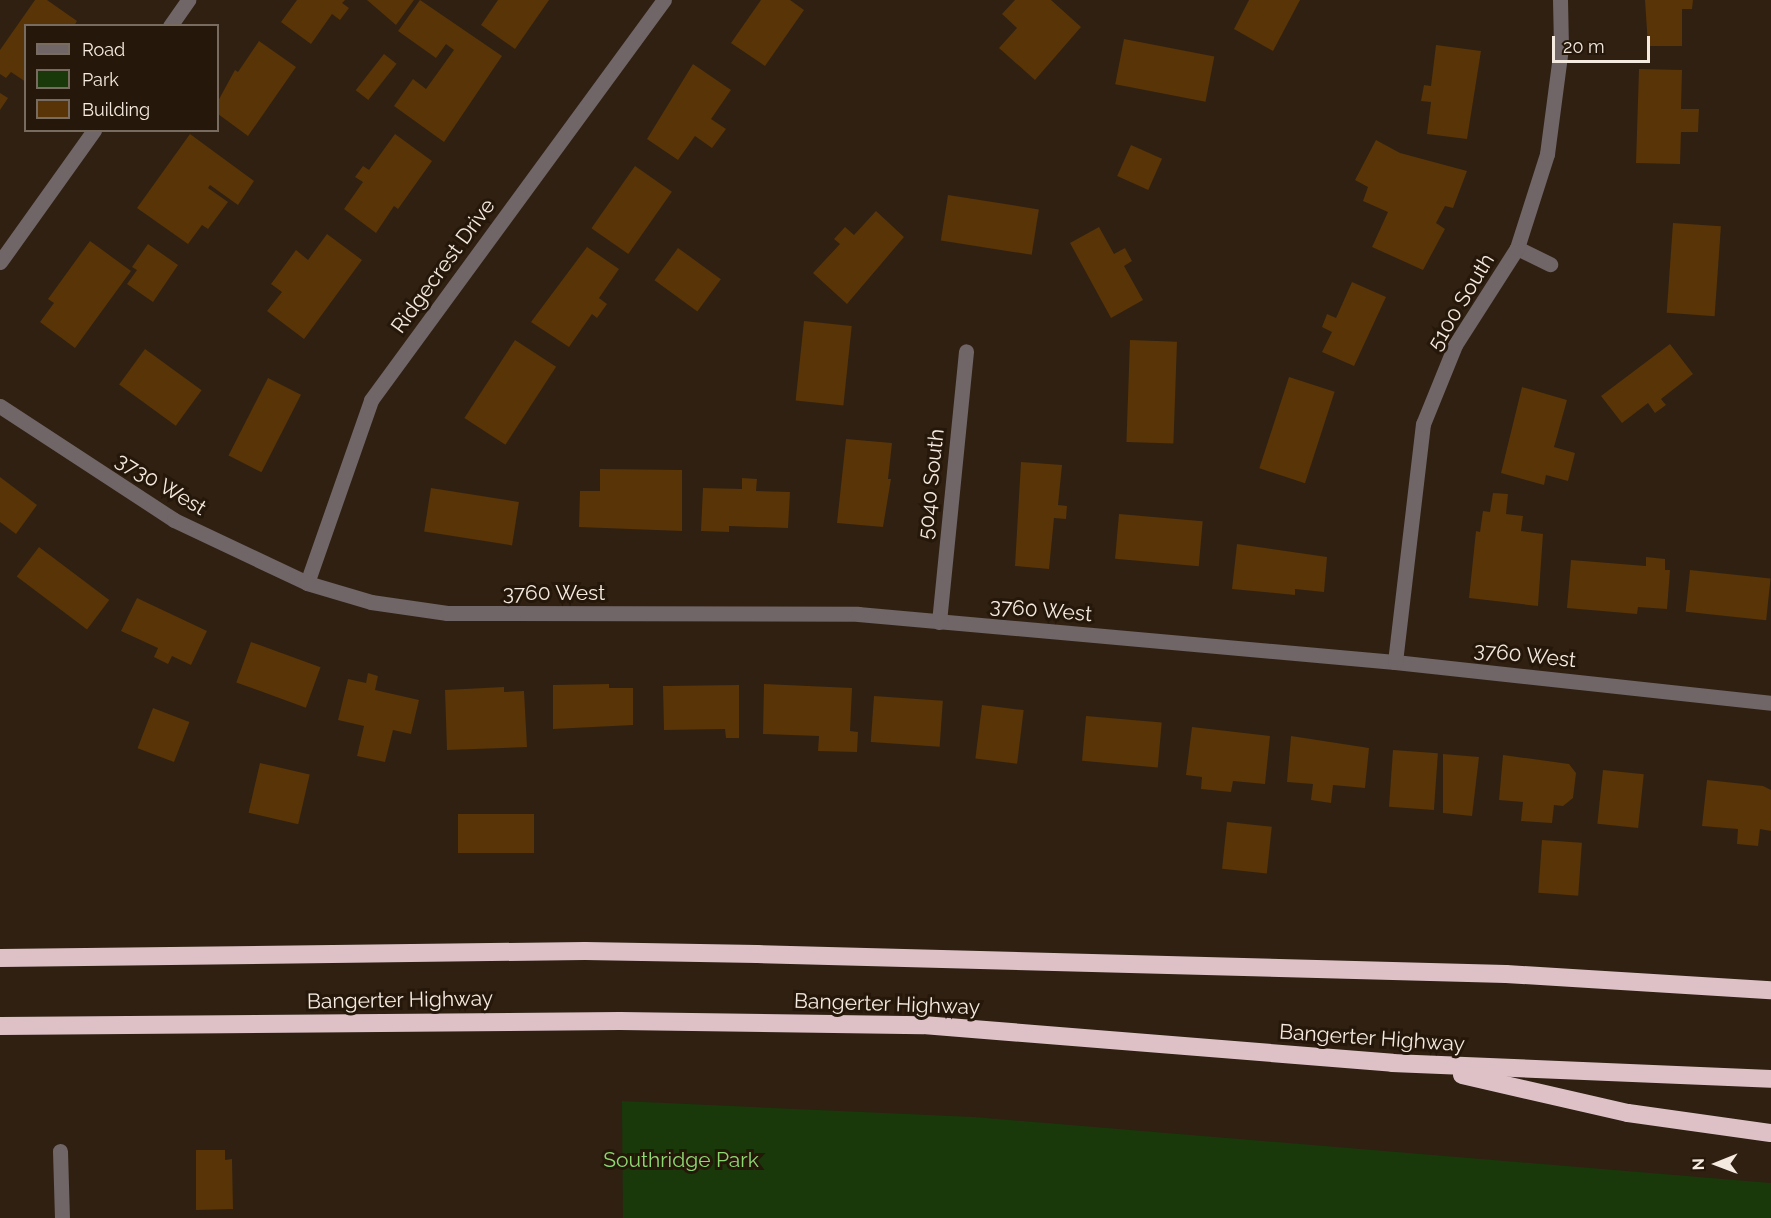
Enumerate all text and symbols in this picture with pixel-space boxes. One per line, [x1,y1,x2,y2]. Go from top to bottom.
legend [24,24,219,132]
scale bar [1555,24,1652,62]
text: 20 m [1563,36,1605,57]
text: Road [82,39,125,60]
text: Park [82,69,119,90]
text: Building [82,99,150,120]
street label: Ridgecrest Drive [386,194,500,338]
street label: 5100 South [1422,249,1500,355]
street label: 5040 South [913,428,949,540]
street label: 3730 West [111,447,211,521]
street label: 3760 West [502,580,606,606]
street label: 3760 West [988,593,1094,627]
street label: 3760 West [1472,637,1578,673]
street label: Bangerter Highway [306,986,494,1014]
street label: Bangerter Highway [793,988,981,1020]
street label: Bangerter Highway [1278,1019,1466,1057]
north arrow [1687,1134,1747,1194]
park label: Southridge Park [603,1147,759,1173]
text: N [1689,1158,1708,1171]

